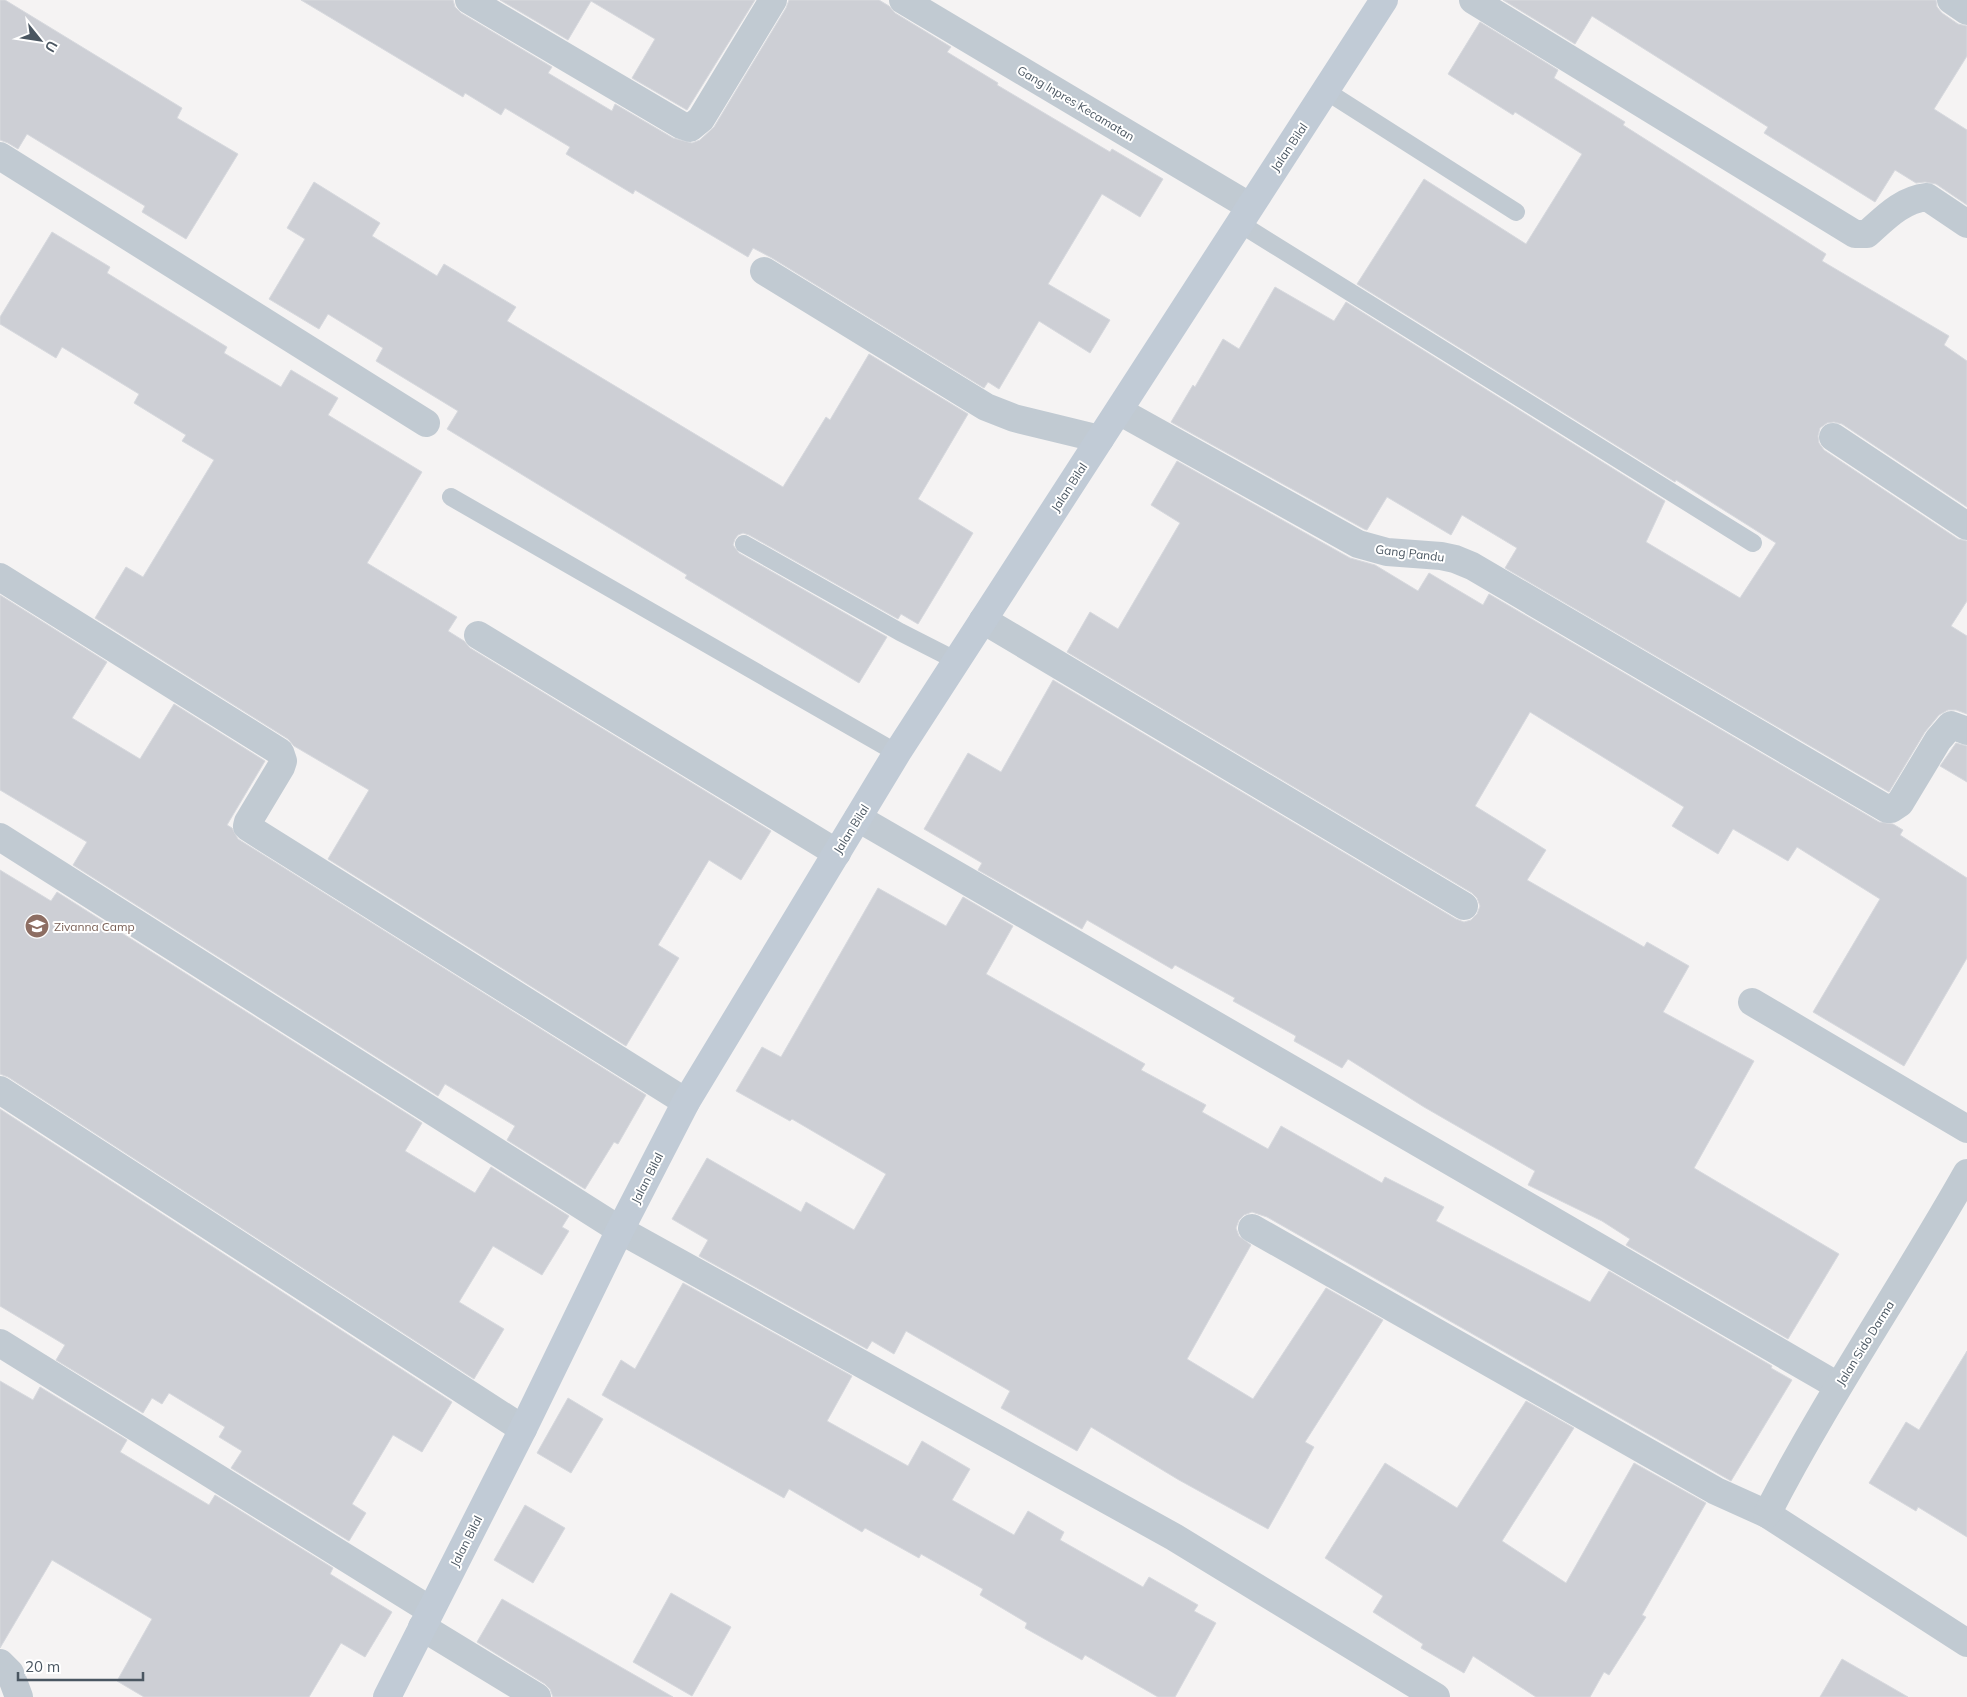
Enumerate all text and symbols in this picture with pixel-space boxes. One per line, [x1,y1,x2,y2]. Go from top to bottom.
north arrow [15,15,65,65]
text: U [41,38,62,55]
street label: Gang Inpres Kecamatan [1015,62,1137,144]
street label: Jalan Bilal [1267,120,1311,174]
street label: Jalan Bilal [1048,460,1090,514]
street label: Gang Pandu [1375,541,1445,565]
street label: Jalan Bilal [830,802,872,856]
school or university icon: Zivanna Camp [24,913,50,939]
place label: Zivanna Camp [54,919,135,934]
street label: Jalan Bilal [628,1150,666,1206]
street label: Jalan Sido Darma [1833,1298,1897,1388]
street label: Jalan Bilal [447,1513,485,1569]
scale bar [18,1650,142,1682]
text: 20 m [25,1657,60,1676]

